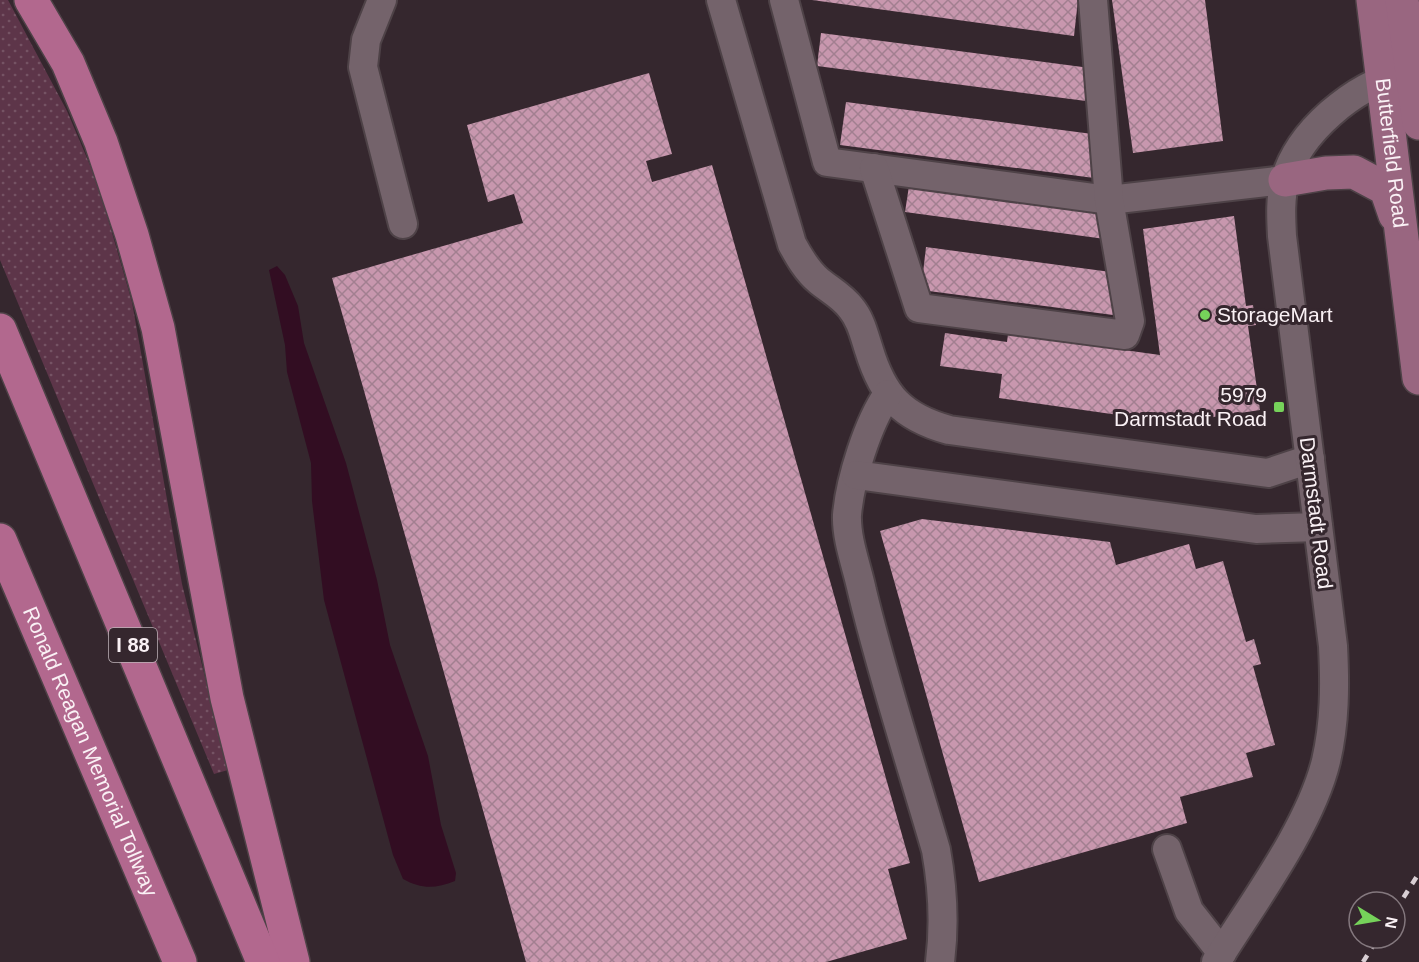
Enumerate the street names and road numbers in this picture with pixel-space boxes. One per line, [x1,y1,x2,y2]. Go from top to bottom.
street label: Butterfield Road [1372,77,1413,229]
street label: Darmstadt Road [1296,436,1337,590]
street label: Ronald Reagan Memorial Tollway [19,603,163,900]
road number: I 88 [109,628,157,662]

